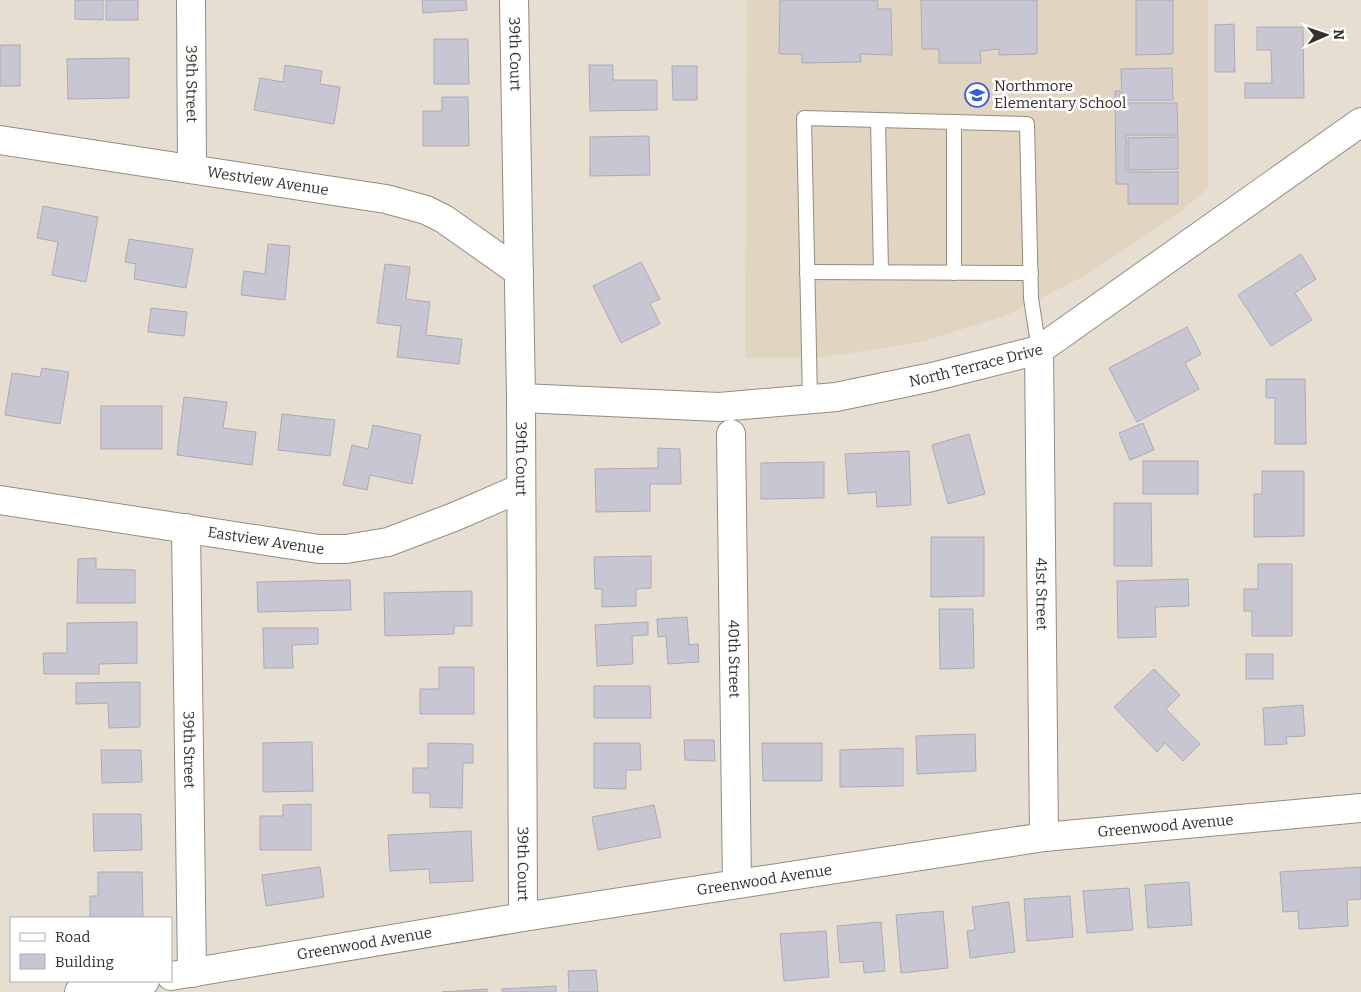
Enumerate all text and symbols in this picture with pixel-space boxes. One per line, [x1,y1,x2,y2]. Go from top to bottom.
north arrow [1301,10,1351,60]
street label: 39th Court [505,17,525,92]
text: N [1330,29,1347,40]
street label: 39th Street [182,45,201,123]
place label: Northmore Elementary School [994,77,1126,112]
school or university icon: Northmore Elementary School [964,82,990,108]
street label: Westview Avenue [206,163,330,199]
street label: North Terrace Drive [907,340,1045,391]
street label: 39th Court [512,422,530,497]
street label: Eastview Avenue [206,523,324,558]
street label: 41st Street [1032,557,1051,631]
street label: 40th Street [724,620,744,699]
street label: 39th Street [179,711,199,789]
street label: Greenwood Avenue [1097,811,1234,841]
street label: 39th Court [514,827,532,902]
street label: Greenwood Avenue [695,861,833,899]
legend [10,917,172,982]
street label: Greenwood Avenue [295,923,433,964]
text: Road [55,928,90,946]
text: Building [55,953,114,971]

